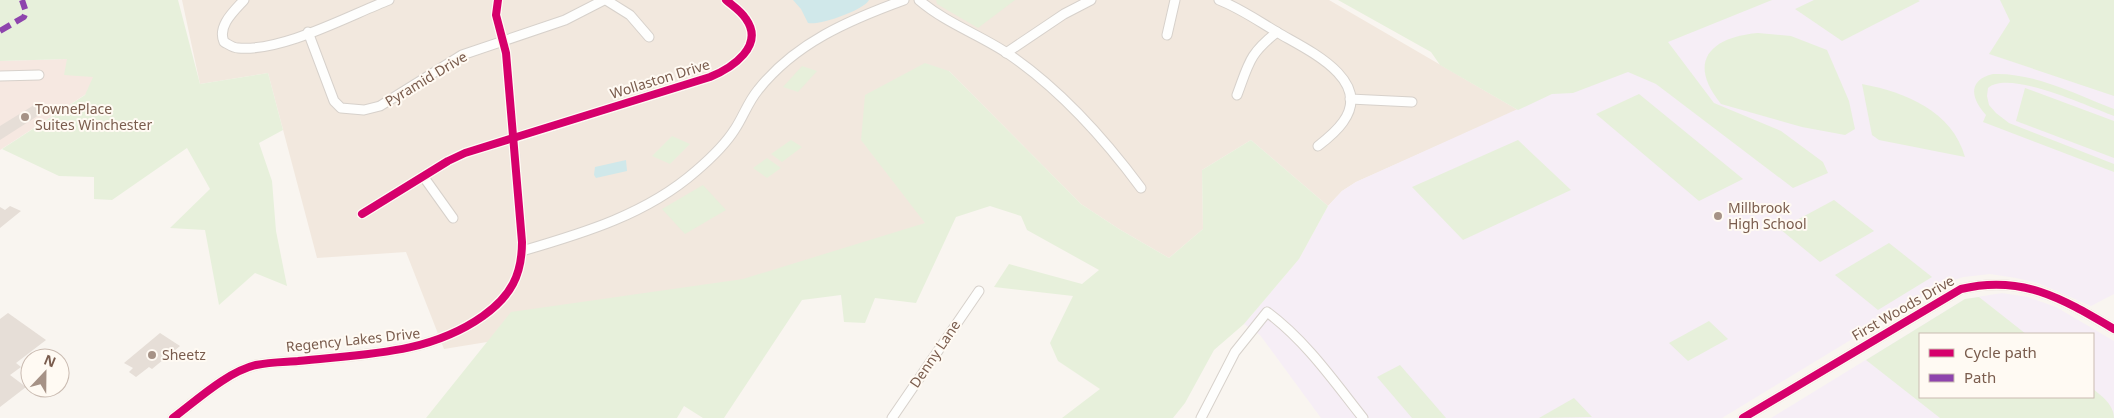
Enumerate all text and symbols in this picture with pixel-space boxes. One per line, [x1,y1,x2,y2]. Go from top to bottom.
street label: Pyramid Drive [381,47,470,111]
street label: Wollaston Drive [608,54,712,103]
place label: TownePlace Suites Winchester [35,99,152,134]
marker: TownePlace Suites Winchester [19,111,31,123]
place label: Millbrook High School [1728,198,1807,233]
marker: Millbrook High School [1712,210,1724,222]
street label: First Woods Drive [1848,270,1958,345]
street label: Denny Lane [905,316,964,391]
street label: Regency Lakes Drive [285,323,421,356]
legend [1919,333,2094,398]
text: Cycle path [1964,342,2037,362]
place label: Sheetz [162,345,206,364]
north arrow [20,348,70,398]
marker: Sheetz [146,349,158,361]
text: N [41,350,59,371]
text: Path [1964,367,1996,387]

